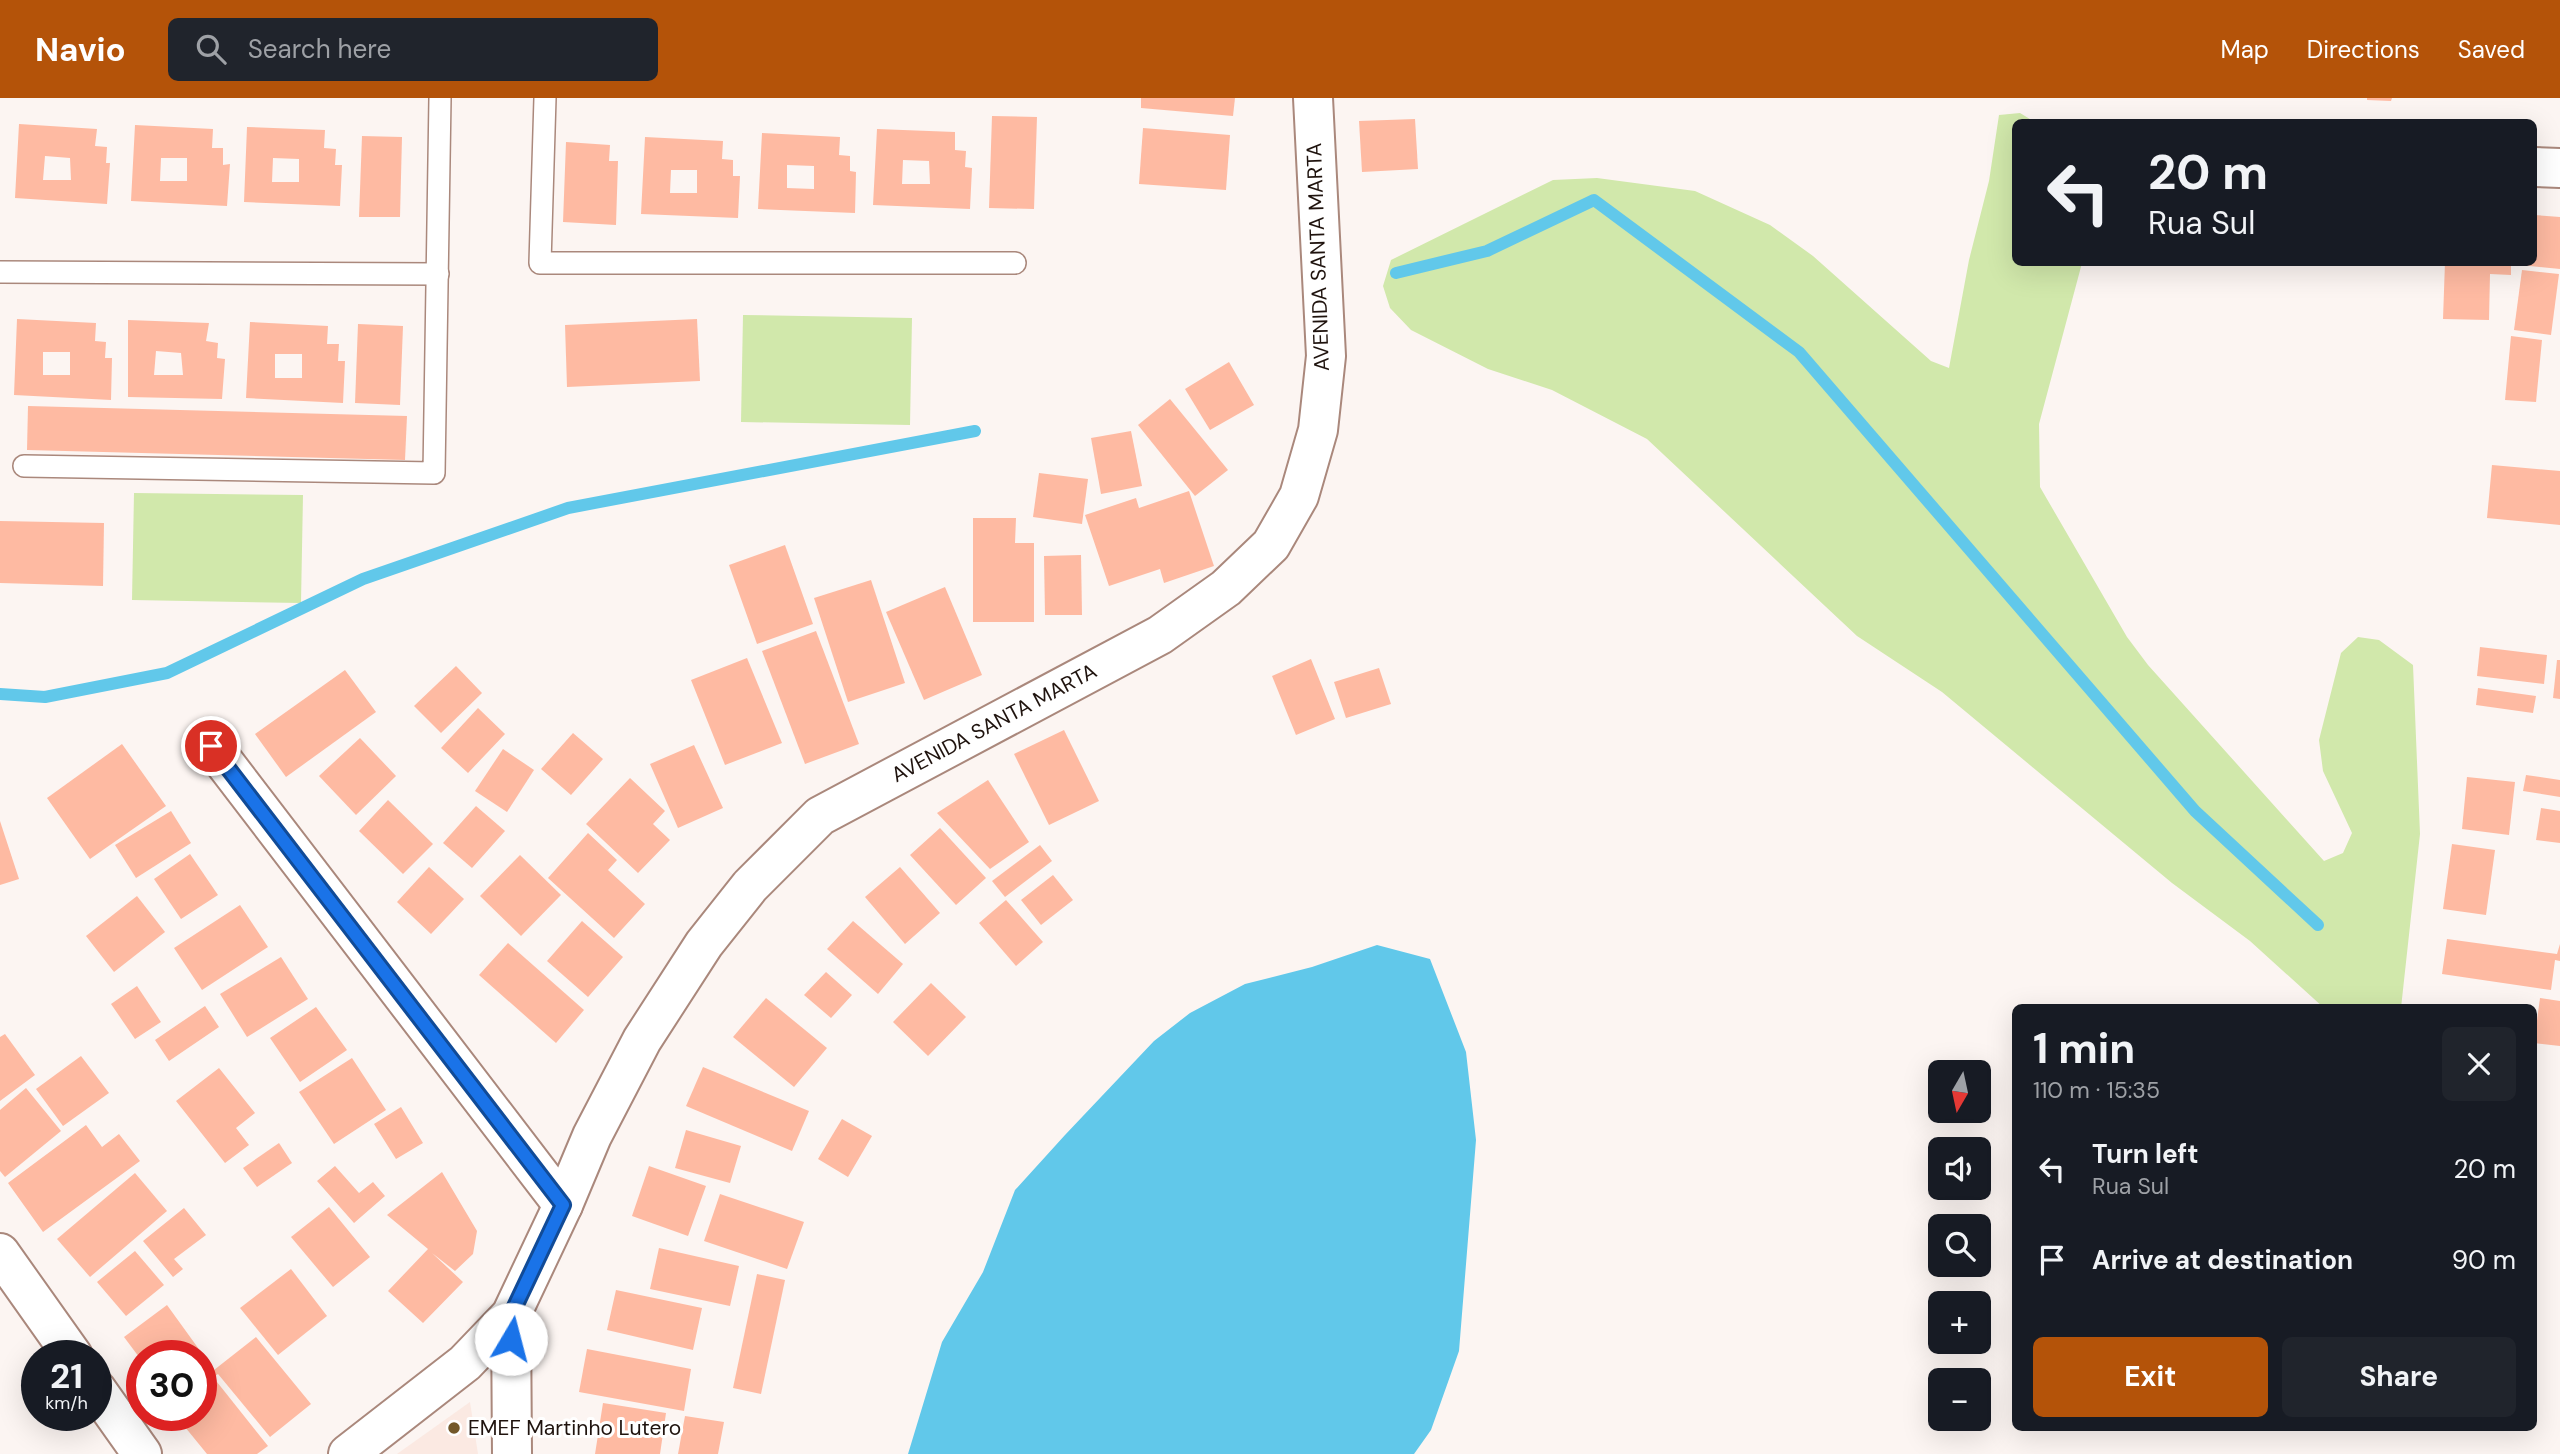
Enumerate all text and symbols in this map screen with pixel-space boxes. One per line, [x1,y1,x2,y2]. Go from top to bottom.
search box [168,18,658,81]
text: Navio [35,28,126,71]
icon: search [192,30,230,68]
text: Search here [248,32,391,66]
text: Map [2221,34,2269,65]
text: Directions [2307,34,2420,65]
text: Saved [2458,34,2525,65]
text: 20 m [2148,140,2268,204]
street label: AVENIDA SANTA MARTA [1300,142,1336,372]
icon: left [2033,147,2124,238]
text: Rua Sul [2148,202,2255,244]
street label: AVENIDA SANTA MARTA [887,657,1102,789]
pin [181,716,241,776]
icon: arrive [192,727,230,765]
text: 1 min [2033,1021,2135,1076]
button: close [2442,1027,2516,1101]
north arrow [1928,1060,1992,1124]
map controls [1928,1060,1991,1431]
text: 110 m · 15:35 [2033,1075,2160,1105]
button: sound [1928,1137,1991,1200]
text: Turn left [2092,1137,2199,1171]
icon: left [2033,1150,2071,1188]
text: 20 m [2453,1152,2516,1186]
text: Rua Sul [2092,1171,2169,1201]
button: search [1928,1214,1991,1277]
icon: arrive [2033,1241,2071,1279]
text: Arrive at destination [2092,1243,2353,1277]
text: 90 m [2452,1243,2516,1277]
button: + [1928,1291,1991,1354]
position arrow [474,1302,548,1376]
button: Exit [2033,1337,2268,1417]
button: Share [2282,1337,2516,1417]
speed limit sign: 30 [126,1340,217,1431]
text: 21 [50,1353,83,1399]
button: − [1928,1368,1991,1431]
text: km/h [45,1391,88,1415]
place label: EMEF Martinho Lutero [468,1414,681,1442]
marker: EMEF Martinho Lutero [446,1420,462,1436]

